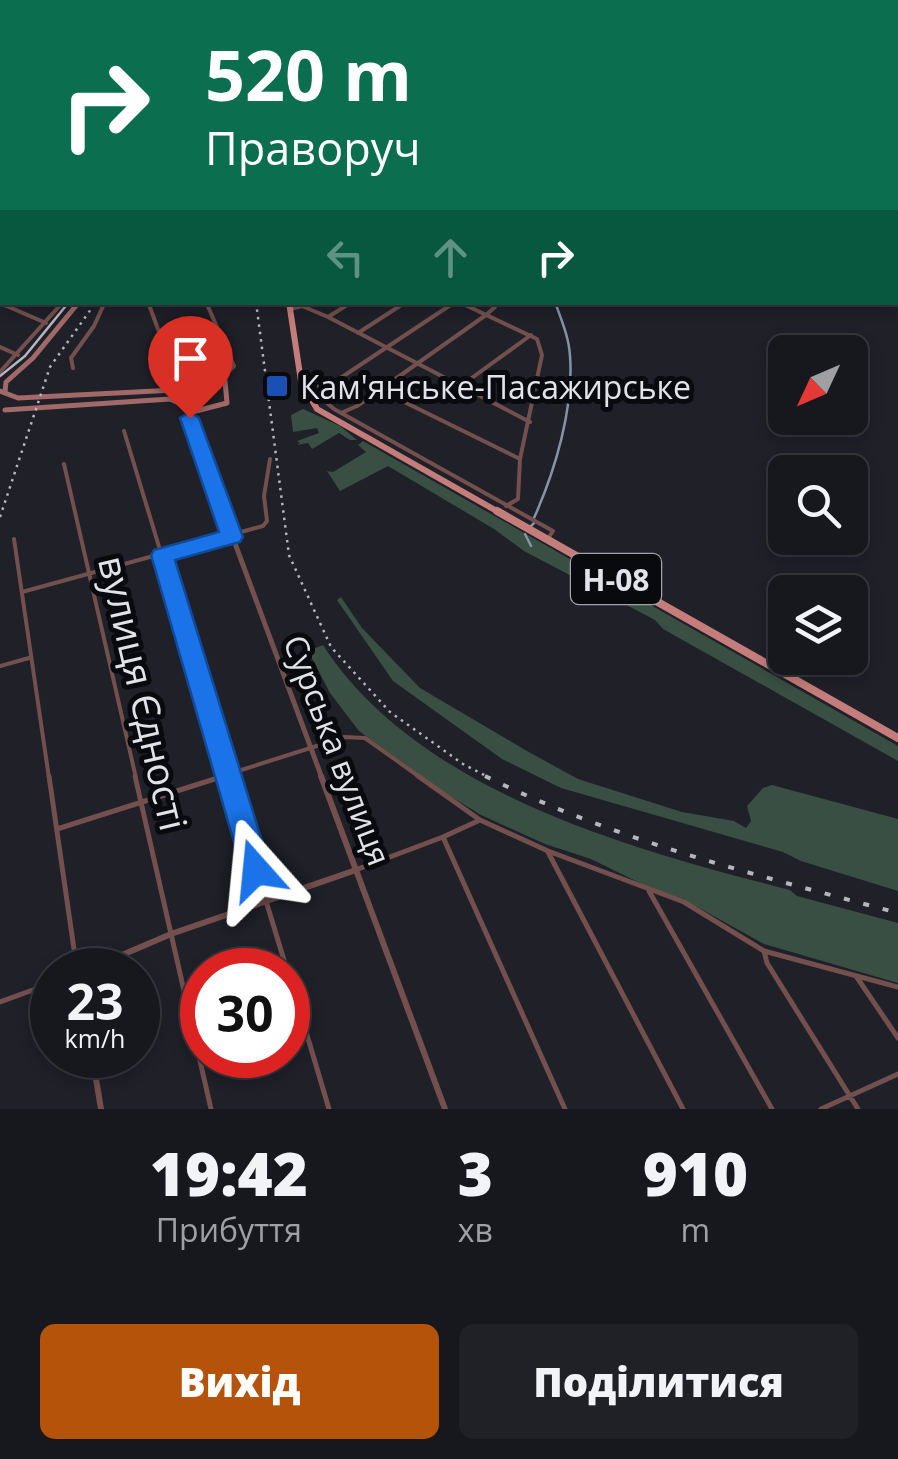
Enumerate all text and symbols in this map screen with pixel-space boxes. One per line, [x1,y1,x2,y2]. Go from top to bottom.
text: 520 m [205,26,412,122]
icon: right [40,40,170,170]
text: Праворуч [205,117,421,178]
icon: left [318,230,373,285]
icon: ahead [423,230,478,285]
icon: right [528,230,583,285]
pin [148,316,233,419]
icon: arrive [163,331,218,386]
north arrow [768,335,868,435]
map controls [768,335,868,675]
place label: Кам'янське-Пасажирське [300,365,691,408]
marker: Кам'янське-Пасажирське [264,373,290,399]
button: search [768,455,868,555]
street label: вулиця Єдності [87,551,201,835]
road number: Н-08 [571,554,661,604]
button: layers [768,575,868,675]
street label: Сурська вулиця [274,629,402,871]
position arrow [204,818,308,922]
speed limit sign: 30 [180,948,310,1078]
text: 23 [66,967,124,1035]
text: km/h [65,1021,125,1055]
text: 19:42 [150,1132,308,1214]
text: 3 [458,1132,493,1214]
text: 910 [643,1132,748,1214]
text: Прибуття [156,1208,302,1251]
text: хв [458,1208,493,1251]
text: m [681,1208,710,1251]
button: Вихід [40,1324,439,1439]
button: Поділитися [459,1324,858,1439]

